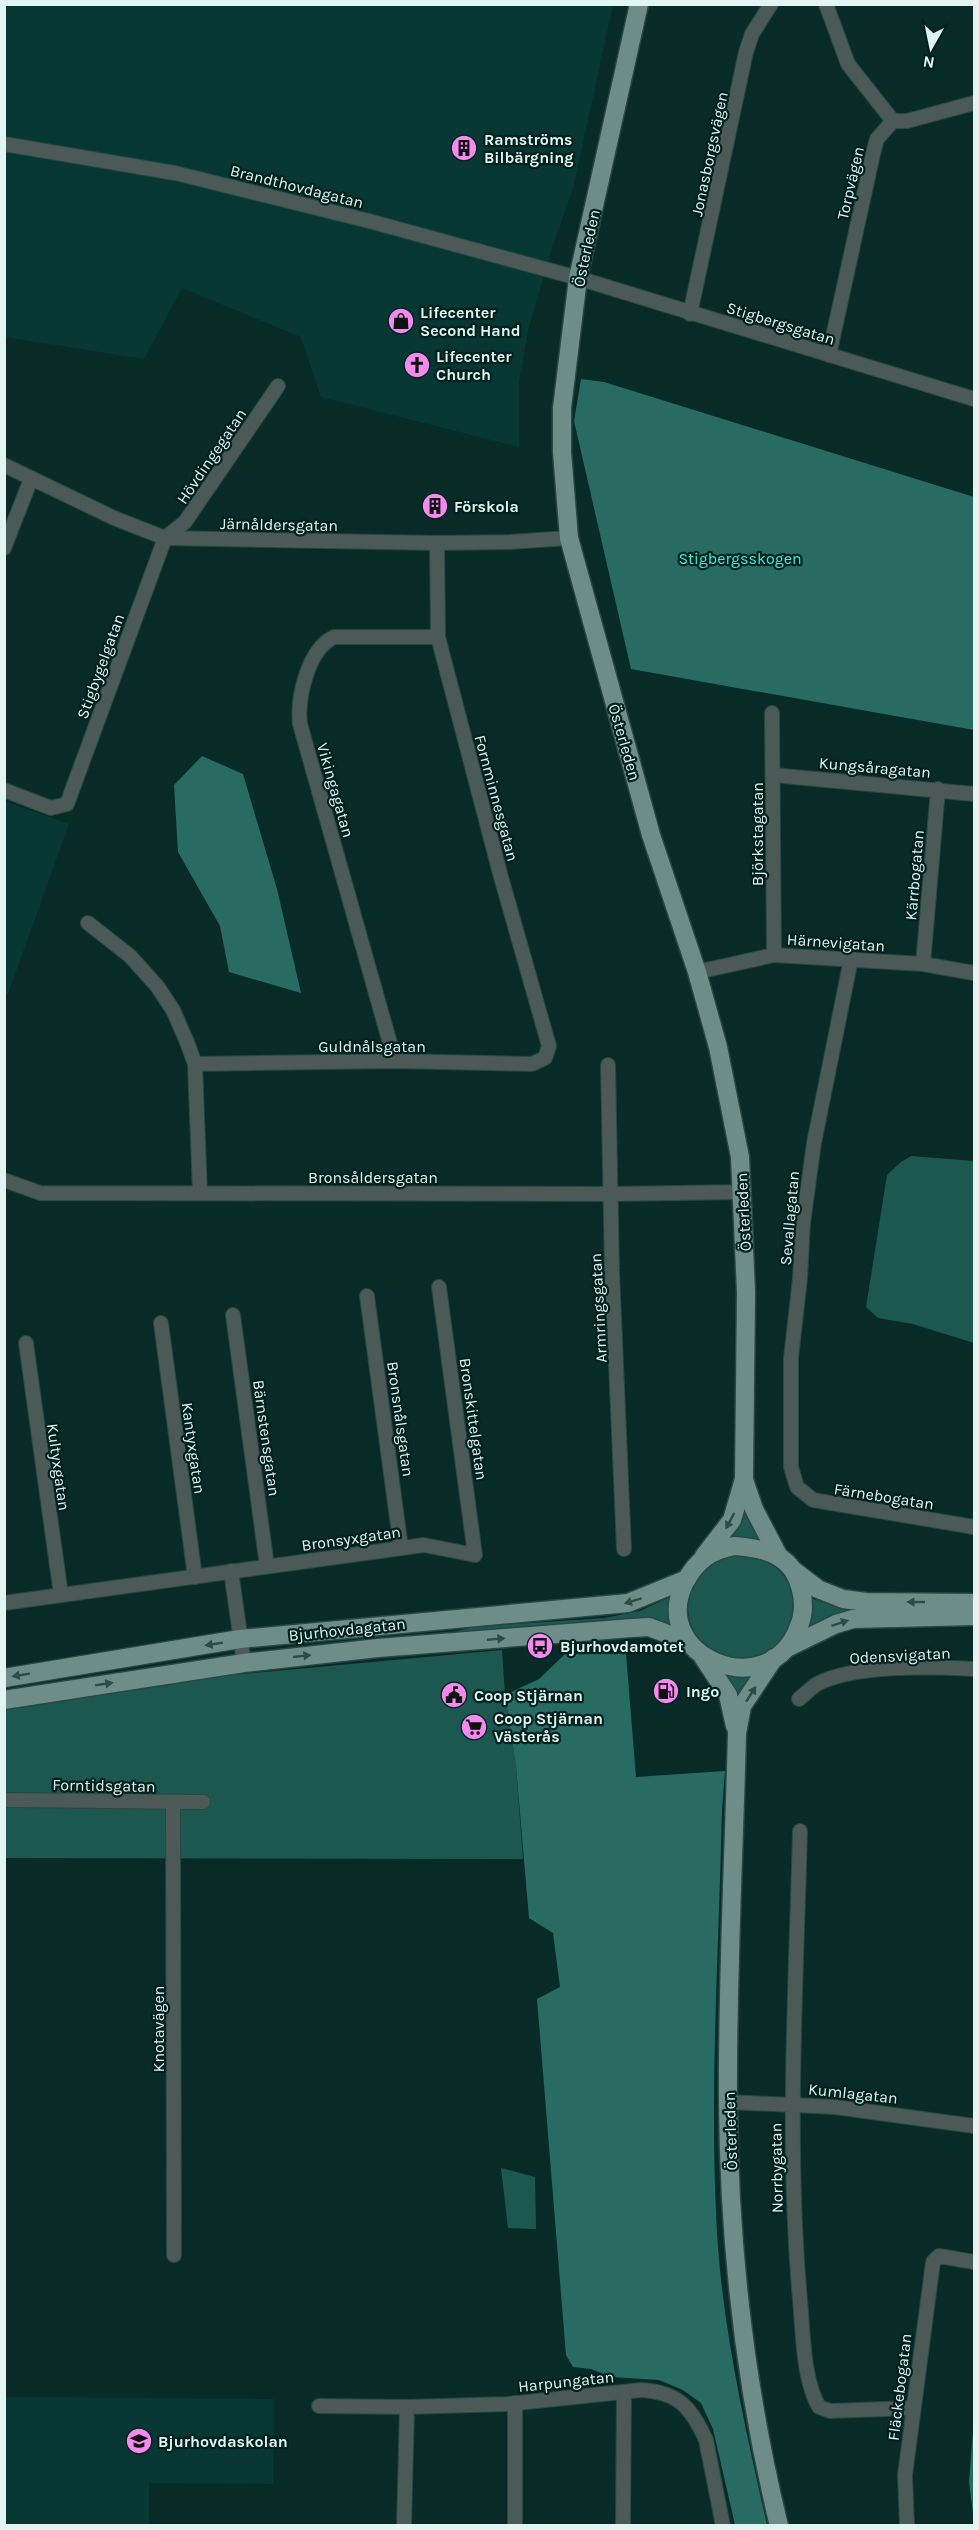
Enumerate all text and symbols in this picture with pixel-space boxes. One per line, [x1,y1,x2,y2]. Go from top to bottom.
north arrow [901,18,961,78]
text: N [922,52,936,73]
street label: Jonasborgsvägen [687,90,732,218]
place label: Ramströms Bilbärgning [484,130,574,167]
building icon: Ramströms Bilbärgning [449,133,479,163]
street label: Torpvägen [833,145,868,221]
street label: Brandthovdagatan [228,161,366,212]
street label: Österleden [569,208,604,289]
street label: Stigbergsgatan [724,298,837,349]
place label: Lifecenter Second Hand [420,303,521,340]
shop icon: Lifecenter Second Hand [386,306,416,336]
place label: Lifecenter Church [436,347,512,384]
church icon: Lifecenter Church [402,350,432,380]
street label: Hövdingegatan [173,405,250,508]
building icon: Förskola [420,491,450,521]
place label: Förskola [454,497,519,516]
street label: Järnåldersgatan [220,514,338,535]
park label: Stigbergsskogen [678,549,802,568]
street label: Stigbygelgatan [73,611,128,721]
street label: Österleden [605,702,645,783]
street label: Fornminnesgatan [471,733,523,863]
street label: Vikingagatan [313,741,358,840]
street label: Kungsåragatan [818,753,932,782]
street label: Björkstagatan [748,782,767,886]
street label: Kärrbogatan [901,829,928,921]
street label: Härnevigatan [786,930,886,955]
street label: Guldnålsgatan [318,1037,426,1056]
street label: Bronsåldersgatan [308,1168,438,1187]
street label: Sevallagatan [776,1170,803,1266]
street label: Österleden [732,1172,755,1252]
street label: Armringsgatan [586,1253,611,1363]
street label: Bronskittelgatan [456,1357,491,1481]
street label: Bronsnålsgatan [383,1360,418,1478]
street label: Bärnstensgatan [249,1379,284,1497]
street label: Kantyxgatan [178,1401,209,1495]
street label: Kultyxgatan [43,1422,74,1512]
street label: Färnebogatan [833,1479,935,1514]
one-way arrow [725,1512,735,1529]
street label: Bronsyxgatan [300,1522,402,1555]
one-way arrow [624,1597,642,1606]
one-way arrow [907,1597,926,1607]
street label: Bjurhovdagatan [288,1614,406,1645]
one-way arrow [831,1618,849,1627]
bus stop icon: Bjurhovdamotet [525,1631,555,1661]
one-way arrow [486,1634,505,1643]
place label: Bjurhovdamotet [560,1637,684,1656]
one-way arrow [204,1639,223,1648]
street label: Odensvigatan [849,1643,951,1668]
one-way arrow [292,1652,311,1661]
one-way arrow [12,1671,31,1680]
fuel station icon: Ingo [651,1676,681,1706]
one-way arrow [94,1679,113,1688]
public building icon: Coop Stjärnan [439,1680,469,1710]
place label: Ingo [686,1682,719,1701]
one-way arrow [745,1685,756,1702]
place label: Coop Stjärnan [474,1686,583,1705]
place label: Coop Stjärnan Västerås [494,1709,603,1746]
supermarket icon: Coop Stjärnan Västerås [459,1712,489,1742]
street label: Forntidsgatan [52,1775,156,1796]
street label: Knotavägen [149,1986,168,2072]
street label: Kumlagatan [807,2079,899,2108]
street label: Österleden [720,2091,741,2171]
street label: Norrbygatan [766,2123,787,2213]
street label: Fläckebogatan [884,2332,915,2442]
street label: Harpungatan [517,2367,615,2396]
school or university icon: Bjurhovdaskolan [124,2426,154,2456]
place label: Bjurhovdaskolan [158,2432,288,2451]

